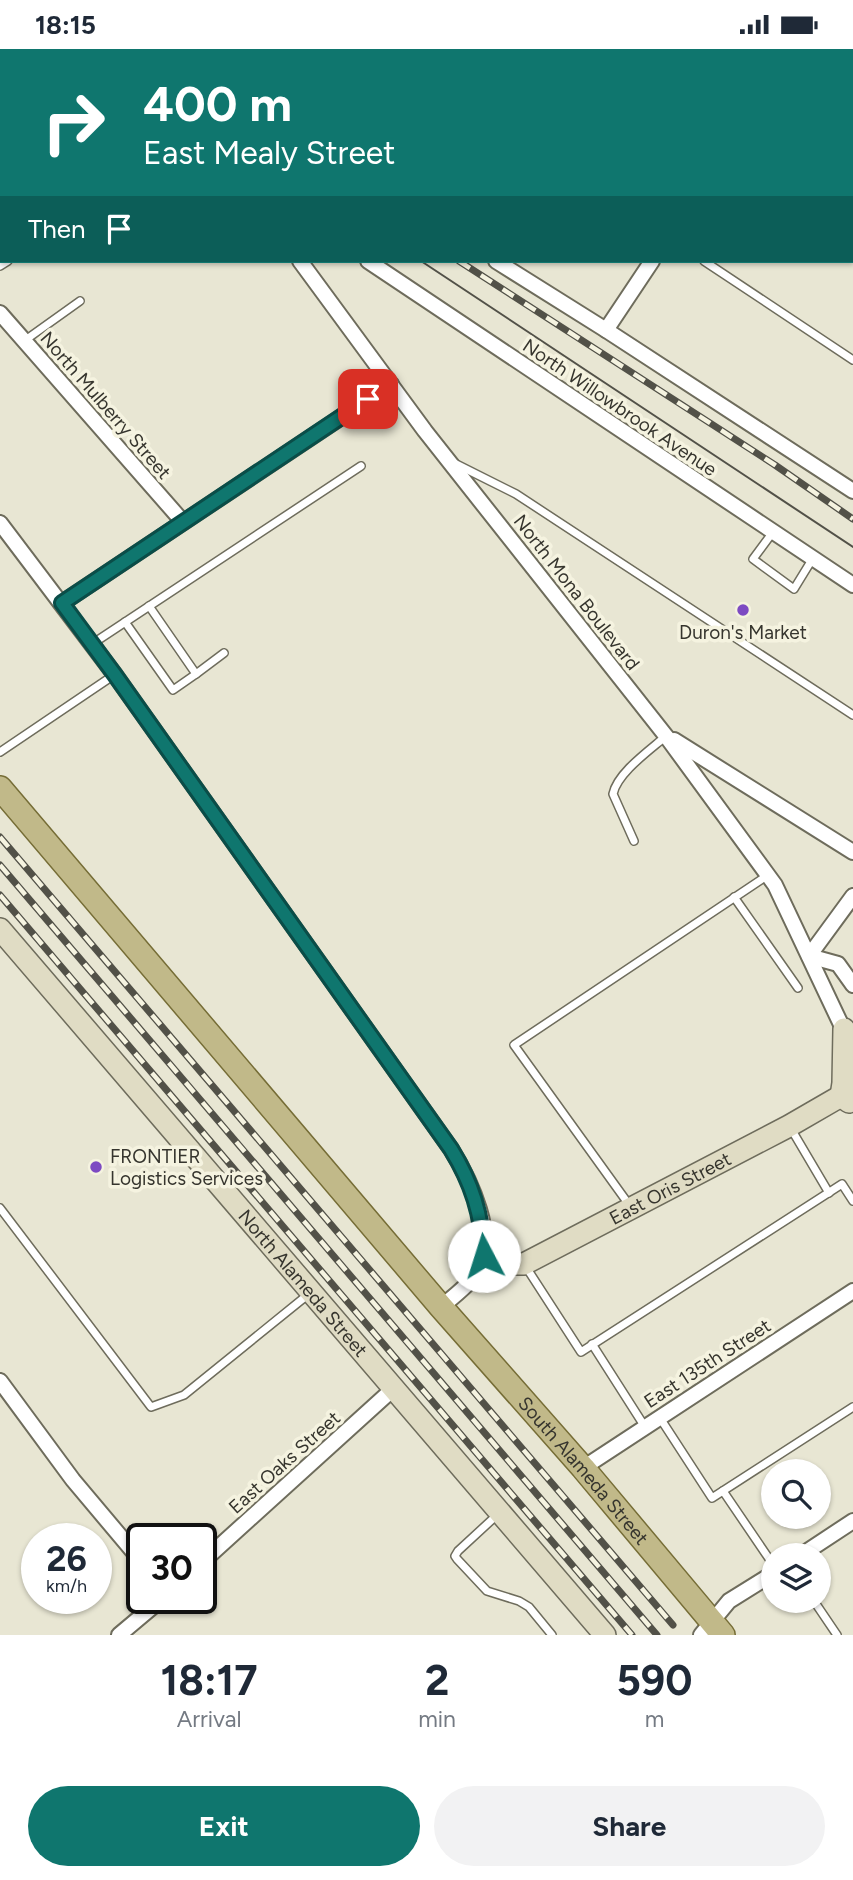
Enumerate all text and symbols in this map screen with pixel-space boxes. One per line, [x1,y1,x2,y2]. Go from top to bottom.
text: 18:15 [35,9,96,41]
text: 400 m [143,74,292,133]
icon: right [28,77,119,168]
text: East Mealy Street [143,134,395,172]
icon: arrive [100,210,138,248]
text: Then [28,213,86,245]
street label: North Mulberry Street [35,327,176,484]
street label: North Willowbrook Avenue [518,334,721,481]
pin [338,369,398,429]
icon: arrive [349,380,387,418]
street label: North Mona Boulevard [509,510,645,675]
marker: Duron's Market [735,602,751,618]
place label: Duron's Market [679,621,807,644]
place label: FRONTIER Logistics Services [110,1145,263,1190]
street label: East Oris Street [605,1147,735,1230]
marker: FRONTIER Logistics Services [88,1159,104,1175]
street label: North Alameda Street [233,1205,372,1362]
position arrow [447,1219,521,1293]
street label: East 135th Street [640,1314,775,1413]
street label: South Alameda Street [513,1392,653,1549]
street label: East Oaks Street [224,1406,345,1518]
map controls [761,1459,831,1613]
button: search [761,1459,831,1529]
speed limit sign: 30 [126,1523,217,1614]
text: 26 [46,1538,87,1580]
button: layers [761,1543,831,1613]
text: km/h [46,1575,87,1597]
text: 18:17 [161,1655,258,1706]
text: 2 [425,1655,449,1706]
text: 590 [616,1655,692,1706]
text: Arrival [177,1705,242,1733]
text: min [418,1705,456,1733]
text: m [645,1705,664,1733]
button: Exit [28,1786,420,1866]
button: Share [434,1786,825,1866]

